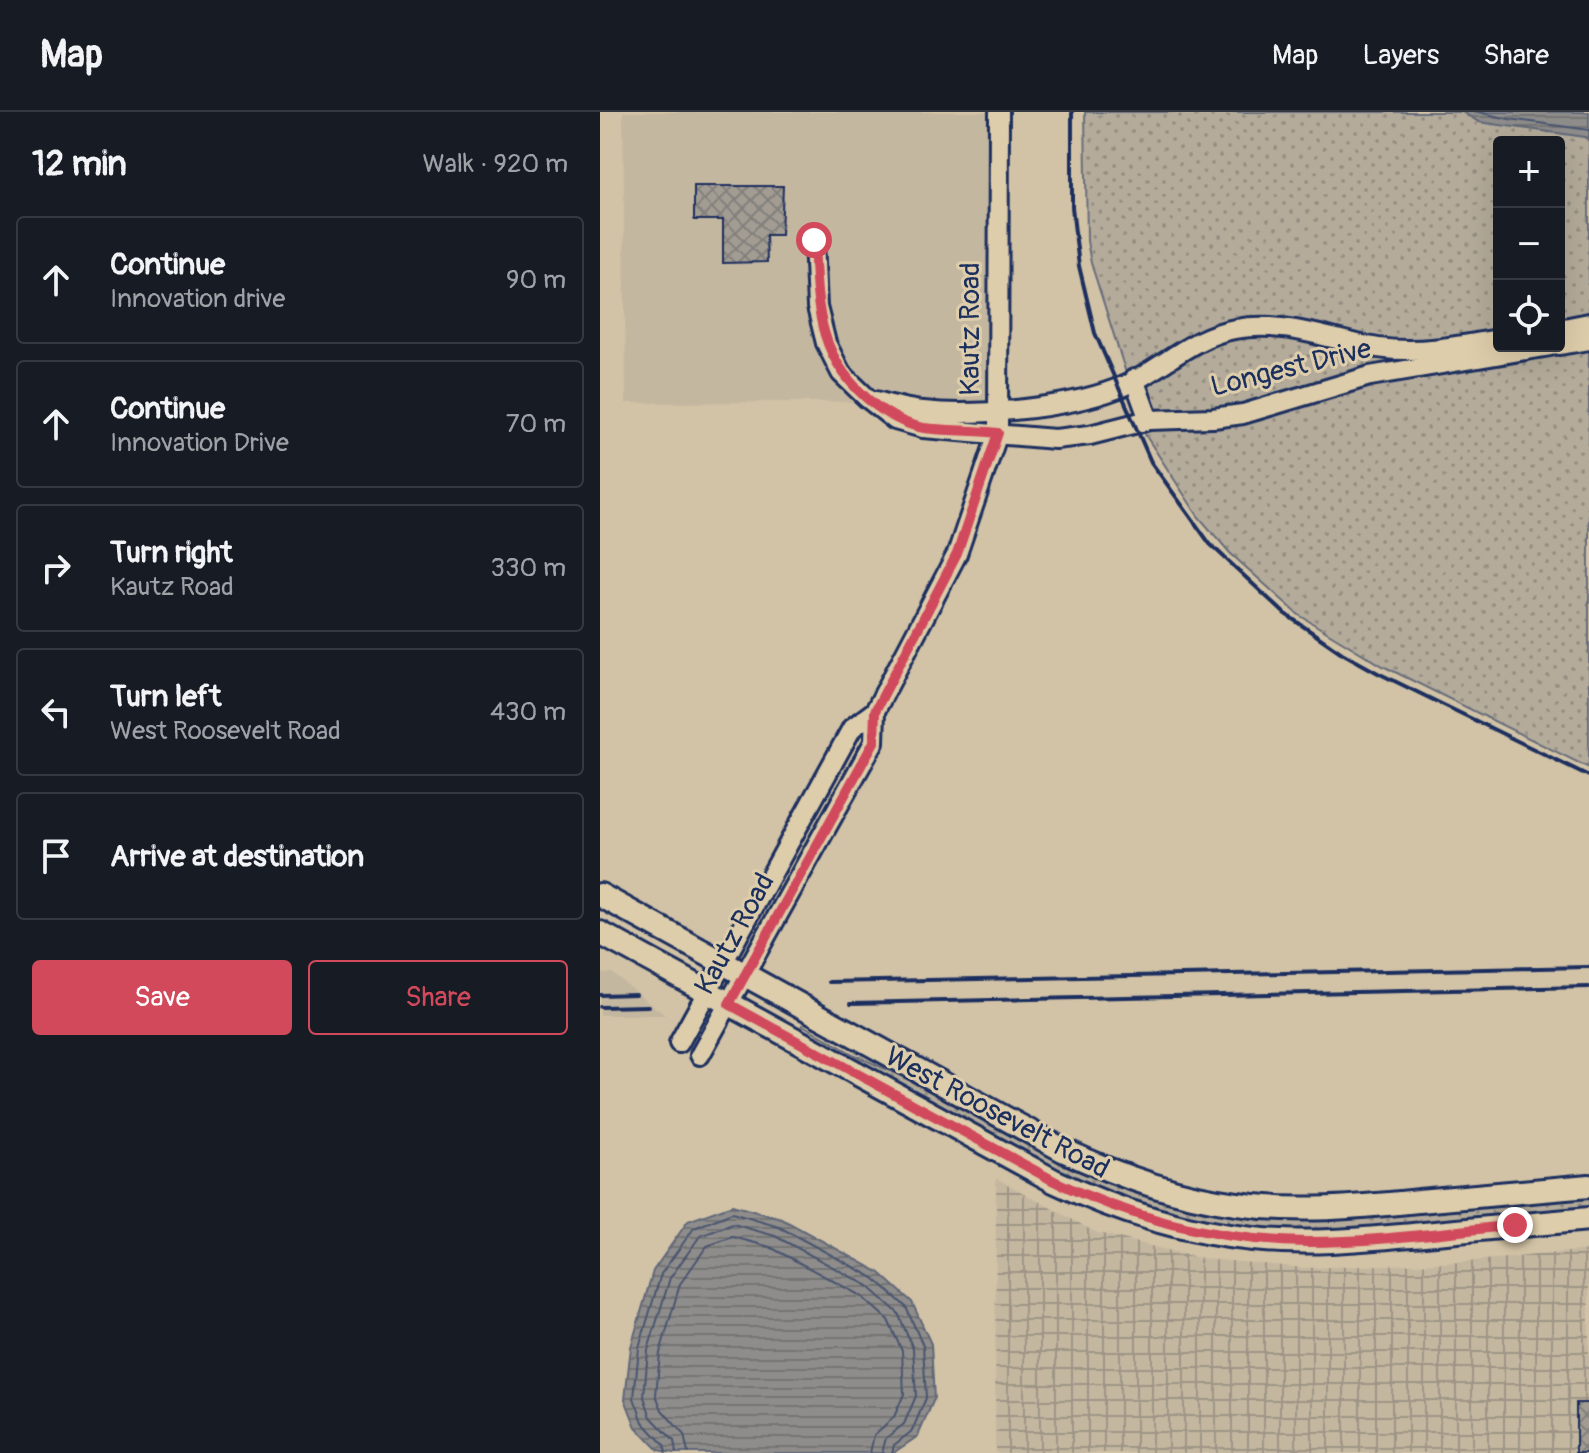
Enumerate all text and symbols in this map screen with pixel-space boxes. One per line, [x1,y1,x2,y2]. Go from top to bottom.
text: Map [40,31,103,79]
text: Map [1272,38,1318,73]
text: Layers [1362,38,1439,73]
text: Share [1483,38,1549,73]
map controls [1493,136,1565,352]
button: + [1493,136,1565,208]
text: 12 min [32,143,127,186]
text: Walk · 920 m [423,148,568,180]
button: − [1493,208,1565,280]
route start [796,222,832,258]
text: Continue [110,246,225,283]
icon: ahead [34,258,78,302]
street label: Kautz Road [953,262,988,396]
text: 90 m [506,264,566,296]
button: locate [1493,280,1565,352]
text: Innovation drive [110,283,285,315]
street label: Longest Drive [1207,331,1375,405]
text: Continue [110,390,225,427]
icon: ahead [34,402,78,446]
text: 70 m [506,408,566,440]
text: Innovation Drive [110,427,289,459]
text: Turn right [110,534,233,571]
icon: right [34,546,78,590]
text: 330 m [490,552,566,584]
text: Kautz Road [110,571,234,603]
text: Turn left [110,678,221,715]
icon: left [34,690,78,734]
text: 430 m [490,696,566,728]
text: West Roosevelt Road [110,715,341,747]
icon: arrive [34,834,78,878]
text: Arrive at destination [110,838,364,875]
street label: Kautz Road [687,867,783,1001]
button: Save [32,960,292,1035]
button: Share [308,960,568,1035]
street label: West Roosevelt Road [879,1039,1115,1187]
route end [1497,1207,1533,1243]

